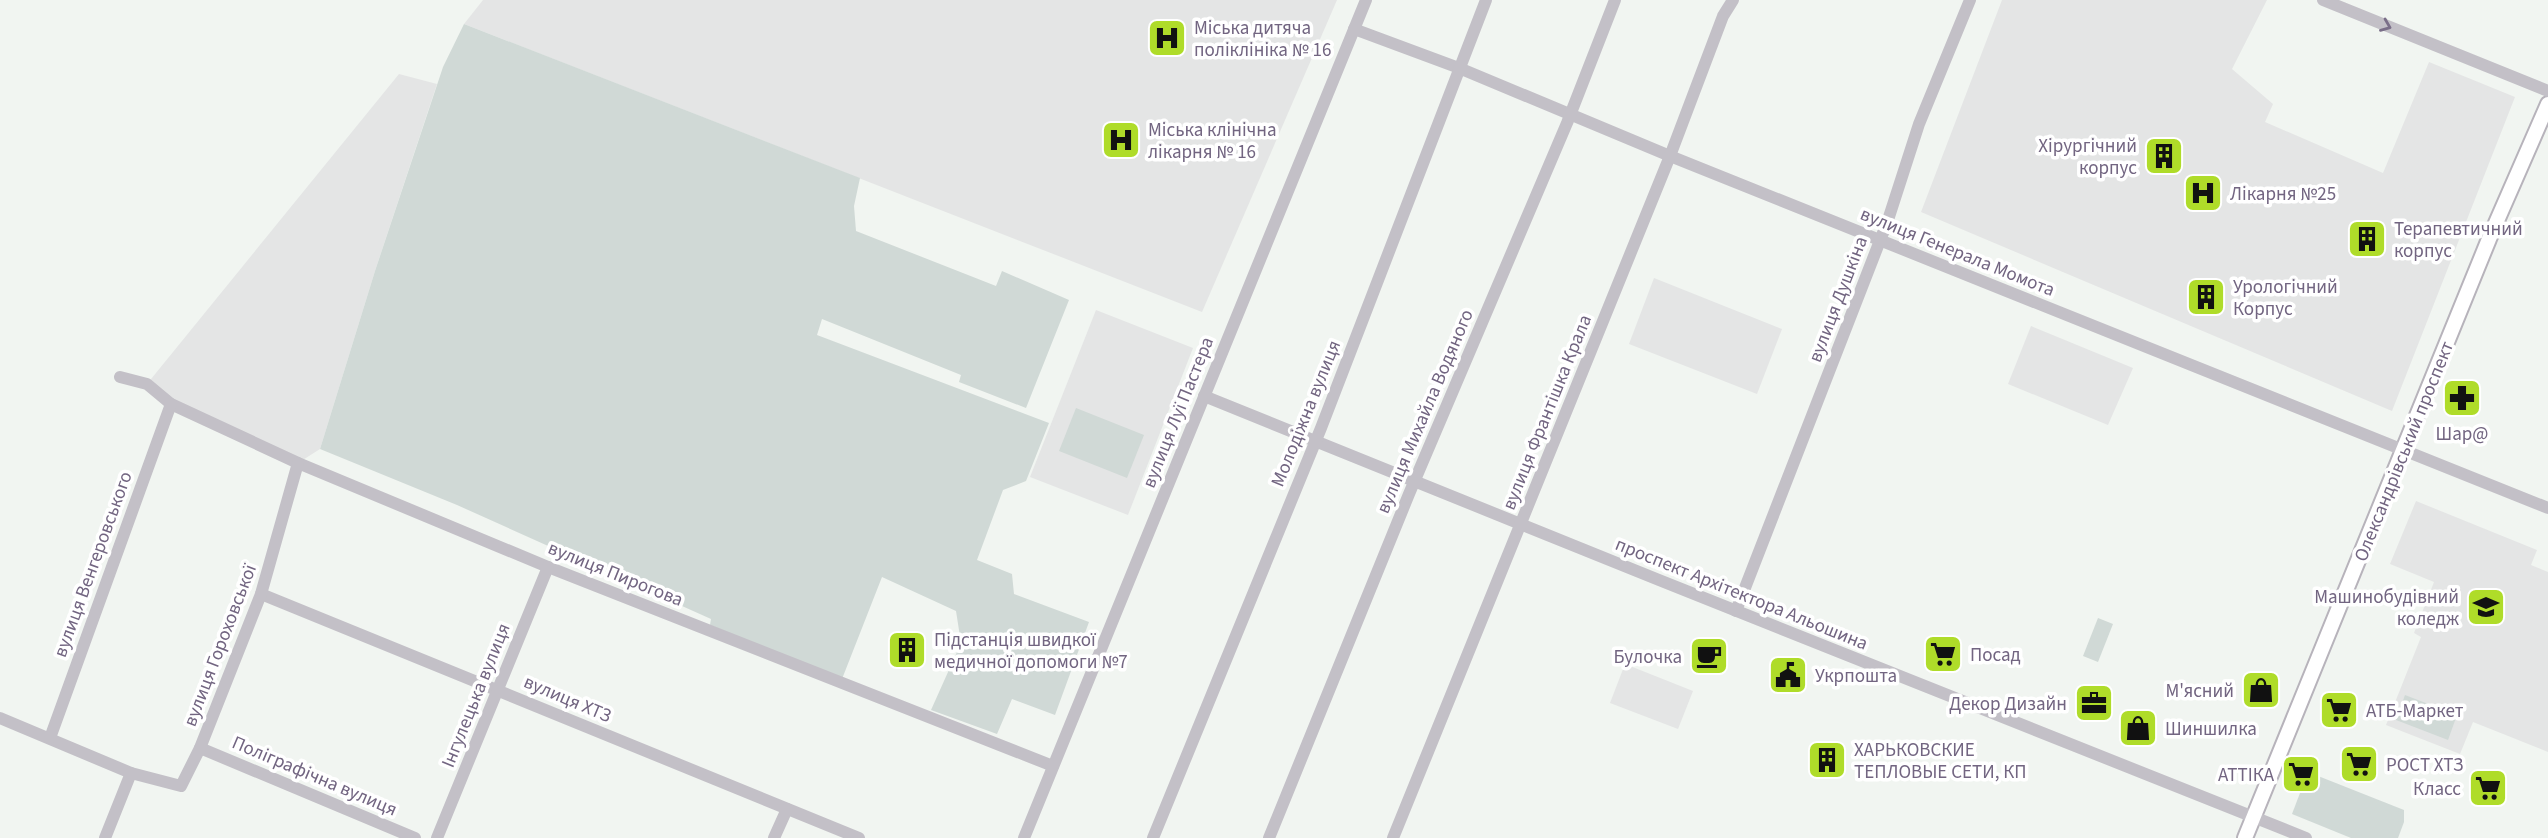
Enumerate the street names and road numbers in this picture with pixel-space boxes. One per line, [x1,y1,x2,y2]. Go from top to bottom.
street label: вулиця Генерала Момота [1856,201,2059,304]
street label: вулиця Душкіна [1802,233,1875,366]
street label: вулиця Михайла Водяного [1370,305,1481,518]
street label: вулиця Франтішка Крала [1496,311,1599,514]
street label: вулиця Луї Пастера [1136,333,1221,492]
street label: Молодіжна вулиця [1265,336,1348,491]
street label: Олександрівський проспект [2348,337,2461,566]
street label: вулиця Венгеровського [47,468,140,661]
street label: проспект Архітектора Альошина [1611,531,1872,658]
street label: вулиця Пирогова [544,535,687,614]
street label: вулиця Гороховської [177,559,264,731]
street label: Інгулецька вулиця [435,619,518,772]
street label: вулиця ХТЗ [519,669,615,730]
street label: Поліграфічна вулиця [228,729,401,823]

